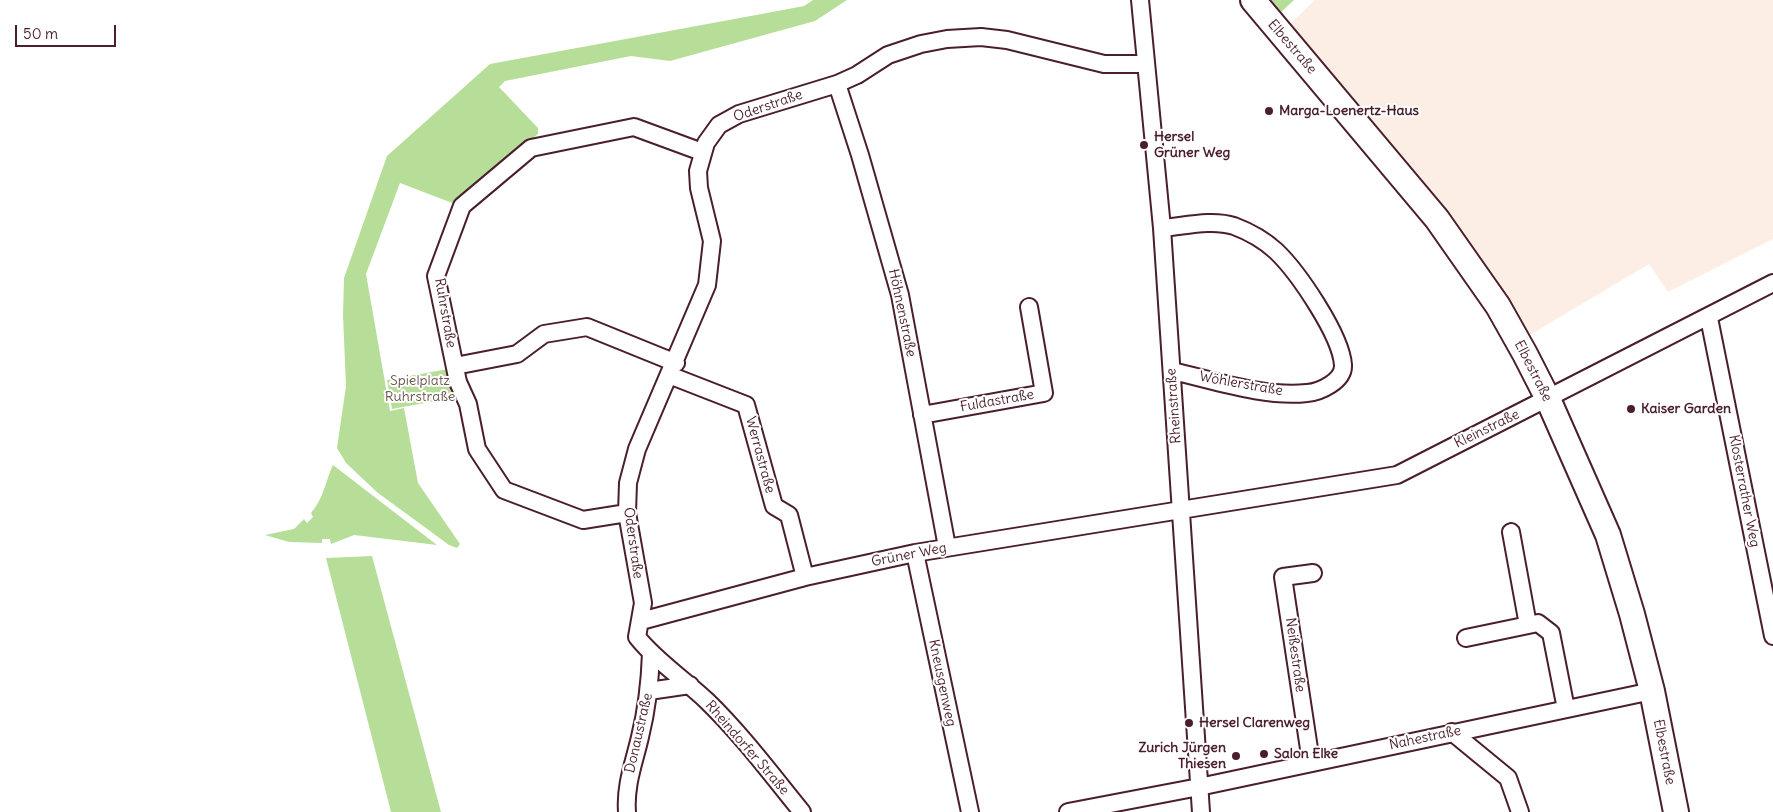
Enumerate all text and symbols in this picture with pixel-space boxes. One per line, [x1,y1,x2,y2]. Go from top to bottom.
scale bar [18,15,119,47]
street label: Elbestraße [1264,16,1320,78]
text: 50 m [23,24,58,43]
street label: Oderstraße [731,86,805,126]
place label: Marga-Loenertz-Haus [1279,103,1419,119]
marker: Marga-Loenertz-Haus [1263,105,1275,117]
place label: Hersel Grüner Weg [1154,129,1230,162]
marker: Hersel Grüner Weg [1138,139,1150,151]
street label: Höhnenstraße [884,267,920,359]
street label: Ruhrstraße [431,277,459,349]
street label: Elbestraße [1510,338,1556,404]
street label: Rheinstraße [1163,368,1185,444]
street label: Wöhlerstraße [1198,368,1284,400]
park label: Spielplatz Ruhrstraße [385,373,455,406]
street label: Fuldastraße [959,386,1035,416]
place label: Kaiser Garden [1641,401,1731,417]
marker: Kaiser Garden [1625,403,1637,415]
street label: Kleinstraße [1452,406,1522,452]
street label: Werrastraße [742,415,778,495]
street label: Klosterrather Weg [1725,433,1763,549]
street label: Oderstraße [620,506,646,580]
street label: Grüner Weg [870,539,948,571]
street label: Neißestraße [1281,617,1309,693]
street label: Kneusgenweg [925,638,959,728]
street label: Donaustraße [622,691,656,775]
street label: Rheindorfer Straße [702,697,792,799]
place label: Hersel Clarenweg [1199,715,1310,731]
marker: Hersel Clarenweg [1183,717,1195,729]
street label: Elbestraße [1649,718,1679,786]
street label: Nahestraße [1388,722,1462,754]
place label: Zurich Jürgen Thiesen [1139,740,1226,772]
place label: Salon Elke [1274,746,1338,762]
marker: Salon Elke [1258,748,1270,760]
marker: Zurich Jürgen Thiesen [1230,750,1242,762]

